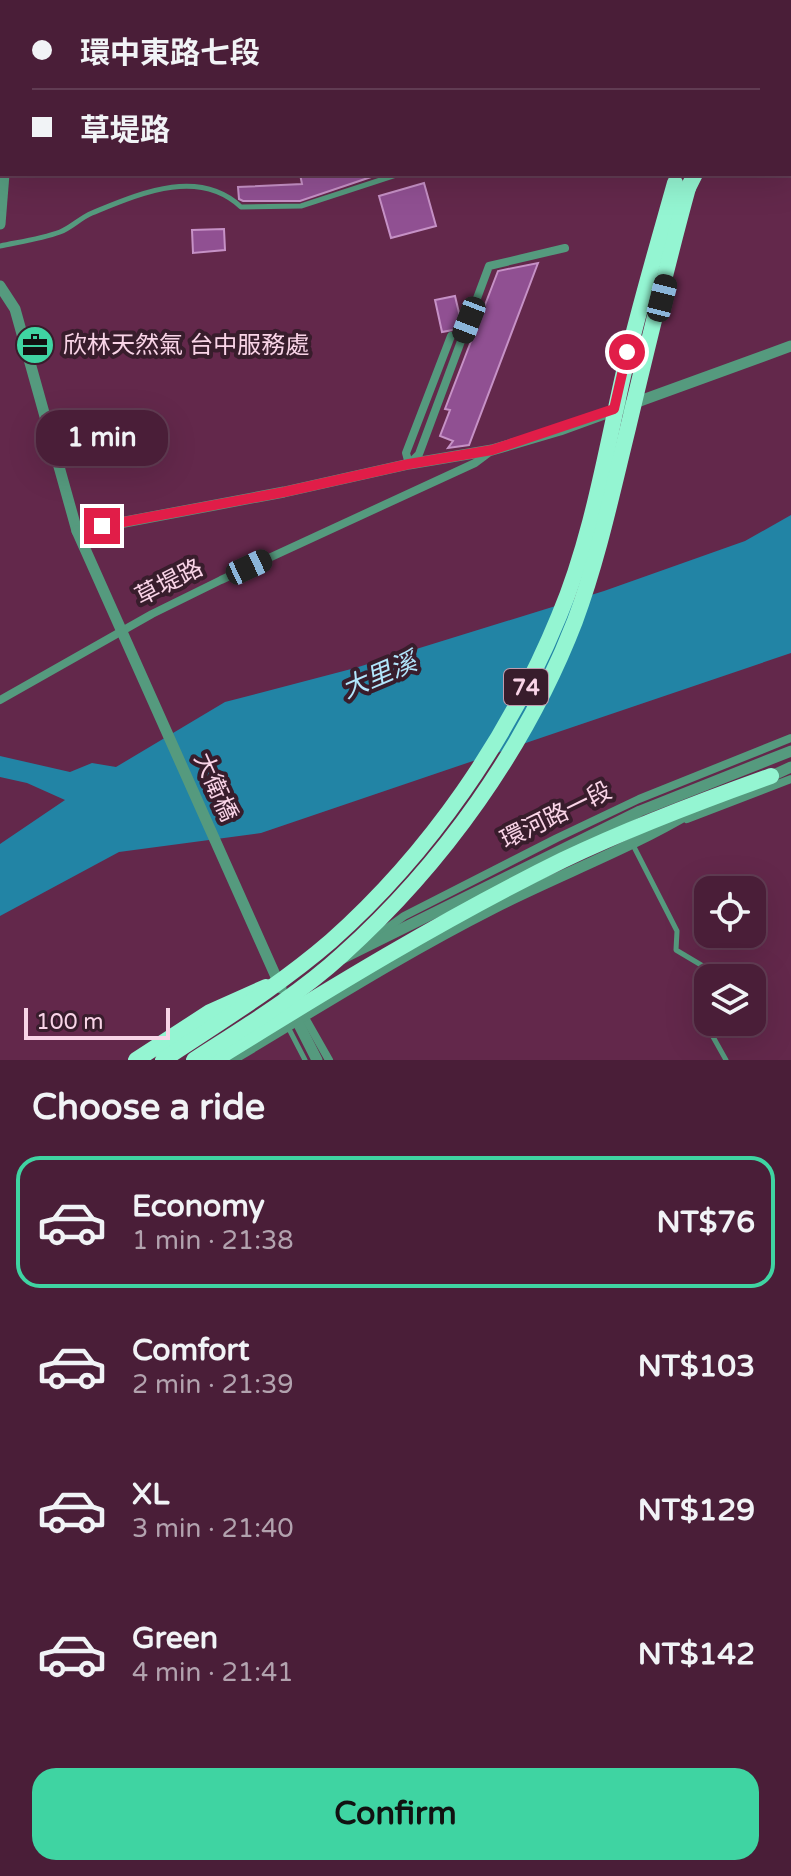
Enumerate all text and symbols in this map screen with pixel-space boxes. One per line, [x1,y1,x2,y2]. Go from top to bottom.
text: 環中東路七段 [80,35,260,72]
text: 草堤路 [80,112,170,149]
car [645,272,679,324]
car [449,293,489,347]
office icon: 欣林天然氣 台中服務處 [14,324,56,366]
place label: 欣林天然氣 台中服務處 [63,331,309,360]
route start [609,334,645,370]
callout: 1 min [36,410,168,466]
text: 1 min [67,422,137,453]
route end [84,508,120,544]
car [222,546,276,588]
street label: 草堤路 [131,553,208,612]
water label: 大里溪 [337,644,425,705]
road number: 74 [504,669,548,705]
street label: 大衛橋 [188,748,243,826]
street label: 環河路一段 [496,776,617,855]
map controls [694,876,766,1036]
button: locate [694,876,766,948]
button: layers [694,964,766,1036]
scale bar [24,1004,170,1040]
text: 100 m [36,1009,103,1035]
text: Choose a ride [32,1086,265,1129]
icon: car [36,1186,108,1258]
text: Economy [132,1188,265,1225]
text: NT$76 [656,1204,755,1241]
text: 1 min · 21:38 [132,1225,294,1256]
icon: car [36,1330,108,1402]
text: Comfort [132,1332,250,1369]
text: NT$103 [638,1348,755,1385]
text: 2 min · 21:39 [132,1369,294,1400]
icon: car [36,1474,108,1546]
text: XL [132,1476,169,1513]
text: NT$129 [638,1492,755,1529]
text: 3 min · 21:40 [132,1513,294,1544]
icon: car [36,1618,108,1690]
text: Green [132,1620,218,1657]
text: NT$142 [638,1636,755,1673]
text: 4 min · 21:41 [132,1657,294,1688]
button: Confirm [32,1768,759,1860]

